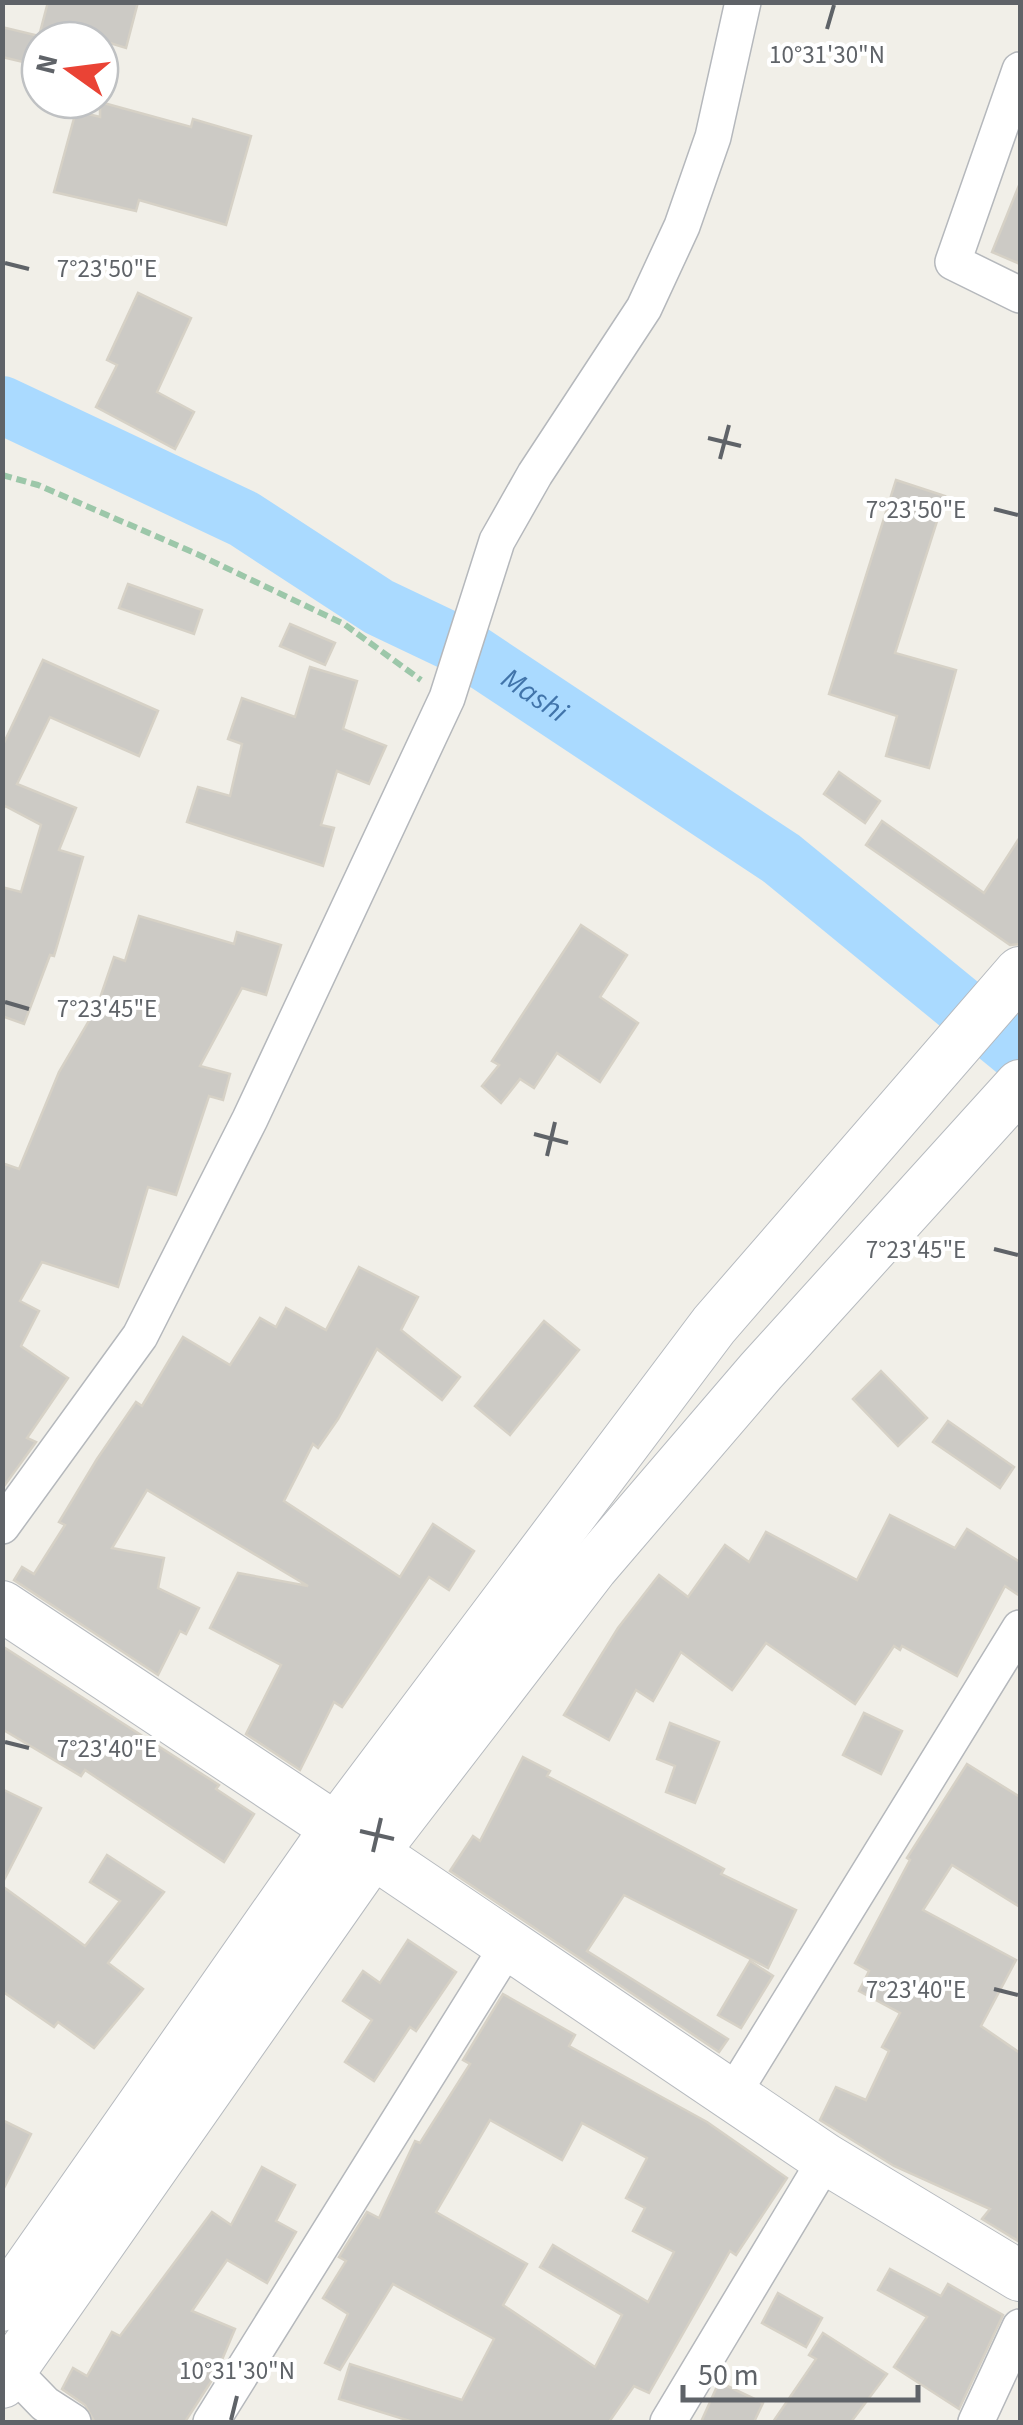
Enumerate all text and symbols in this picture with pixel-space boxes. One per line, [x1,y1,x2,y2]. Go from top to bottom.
north arrow [20,20,120,120]
text: 10°31'30"N [769,37,885,73]
text: N [25,50,68,78]
text: 7°23'50"E [57,251,157,287]
text: 7°23'50"E [866,492,966,528]
water label: Mashi [493,658,577,734]
text: 7°23'45"E [57,991,157,1027]
text: 7°23'45"E [866,1232,966,1268]
text: 7°23'40"E [57,1731,157,1767]
text: 7°23'40"E [866,1972,966,2008]
scale bar [683,2340,918,2402]
text: 10°31'30"N [179,2353,295,2389]
text: 50 m [698,2354,759,2397]

